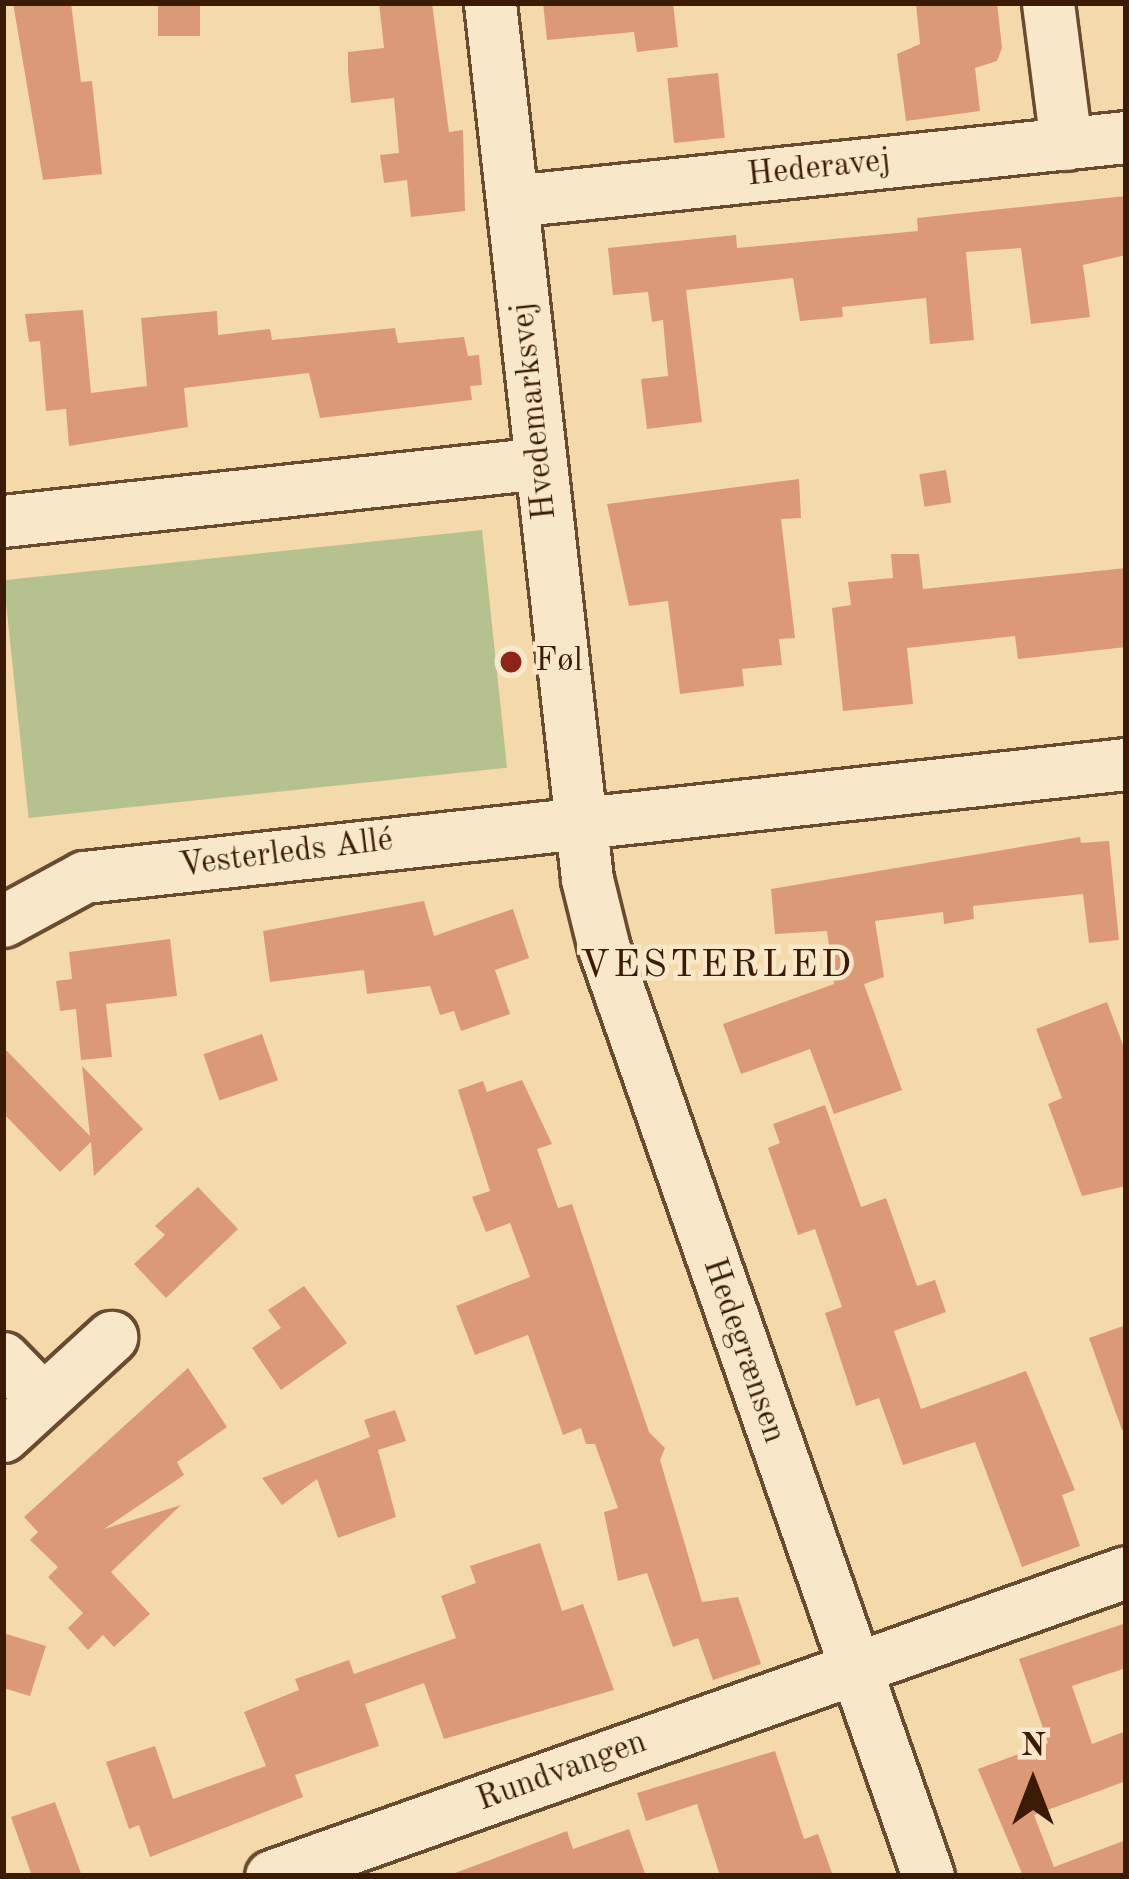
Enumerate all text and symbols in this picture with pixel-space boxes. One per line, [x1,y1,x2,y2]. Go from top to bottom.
street label: Hederavej [745,142,893,196]
street label: Hvedemarksvej [504,300,566,522]
place label: Føl [535,642,583,682]
marker: Føl [498,649,524,675]
street label: Vesterleds Allé [177,821,395,887]
district label: VESTERLED [580,943,854,989]
street label: Hedegrænsen [693,1253,793,1449]
street label: Rundvangen [472,1723,652,1821]
north arrow [973,1723,1093,1843]
text: N [1020,1730,1046,1763]

